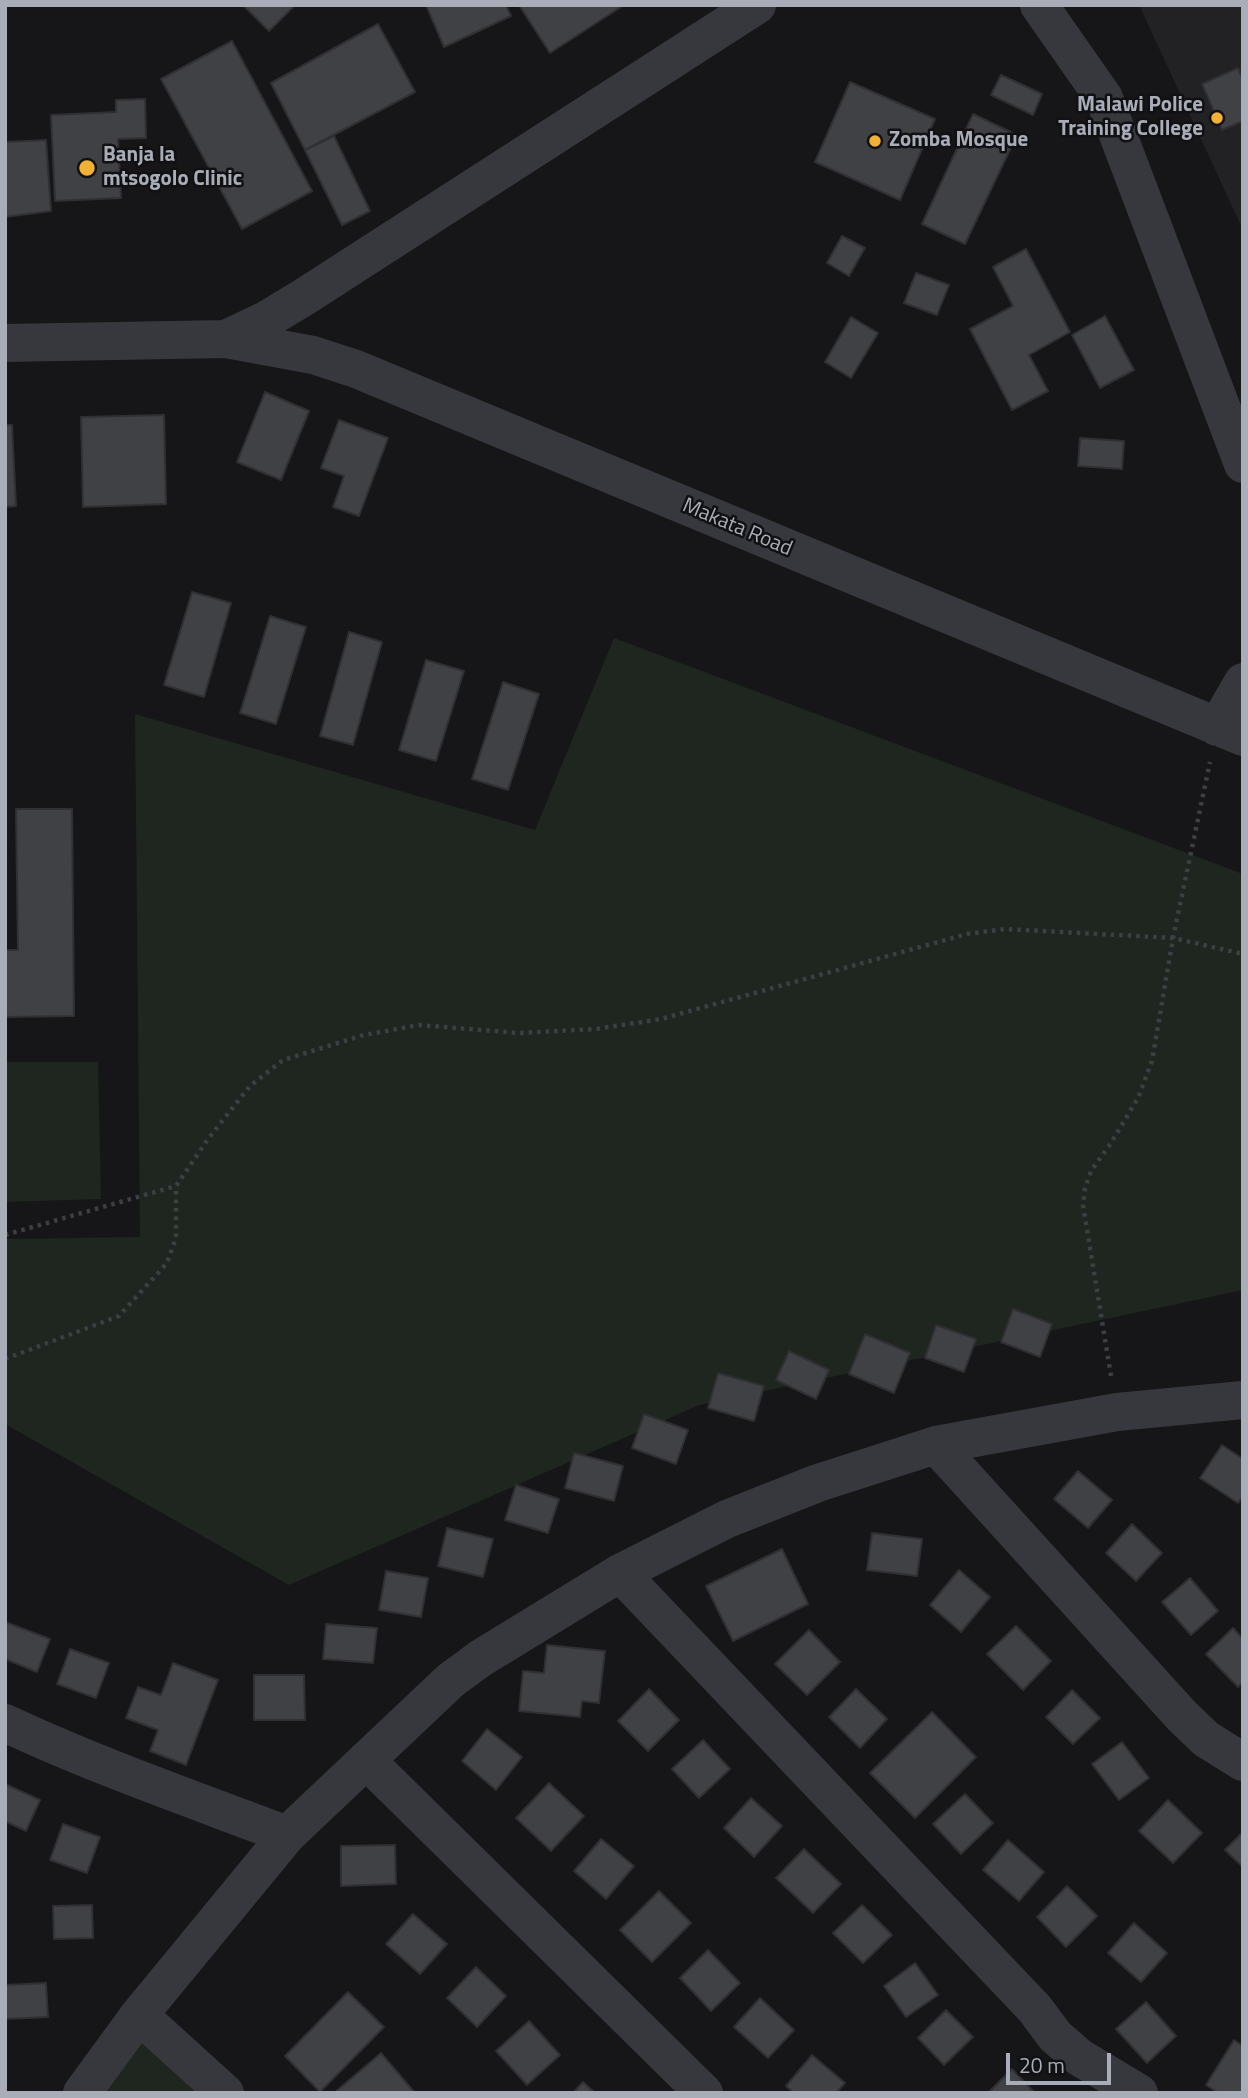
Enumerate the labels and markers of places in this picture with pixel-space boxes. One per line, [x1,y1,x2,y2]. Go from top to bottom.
place label: Malawi Police Training College [1058,93,1203,143]
marker: Malawi Police Training College [1209,110,1225,126]
place label: Zomba Mosque [889,128,1028,154]
marker: Zomba Mosque [867,133,883,149]
place label: Banja la mtsogolo Clinic [103,143,242,193]
marker: Banja la mtsogolo Clinic [77,158,97,178]

